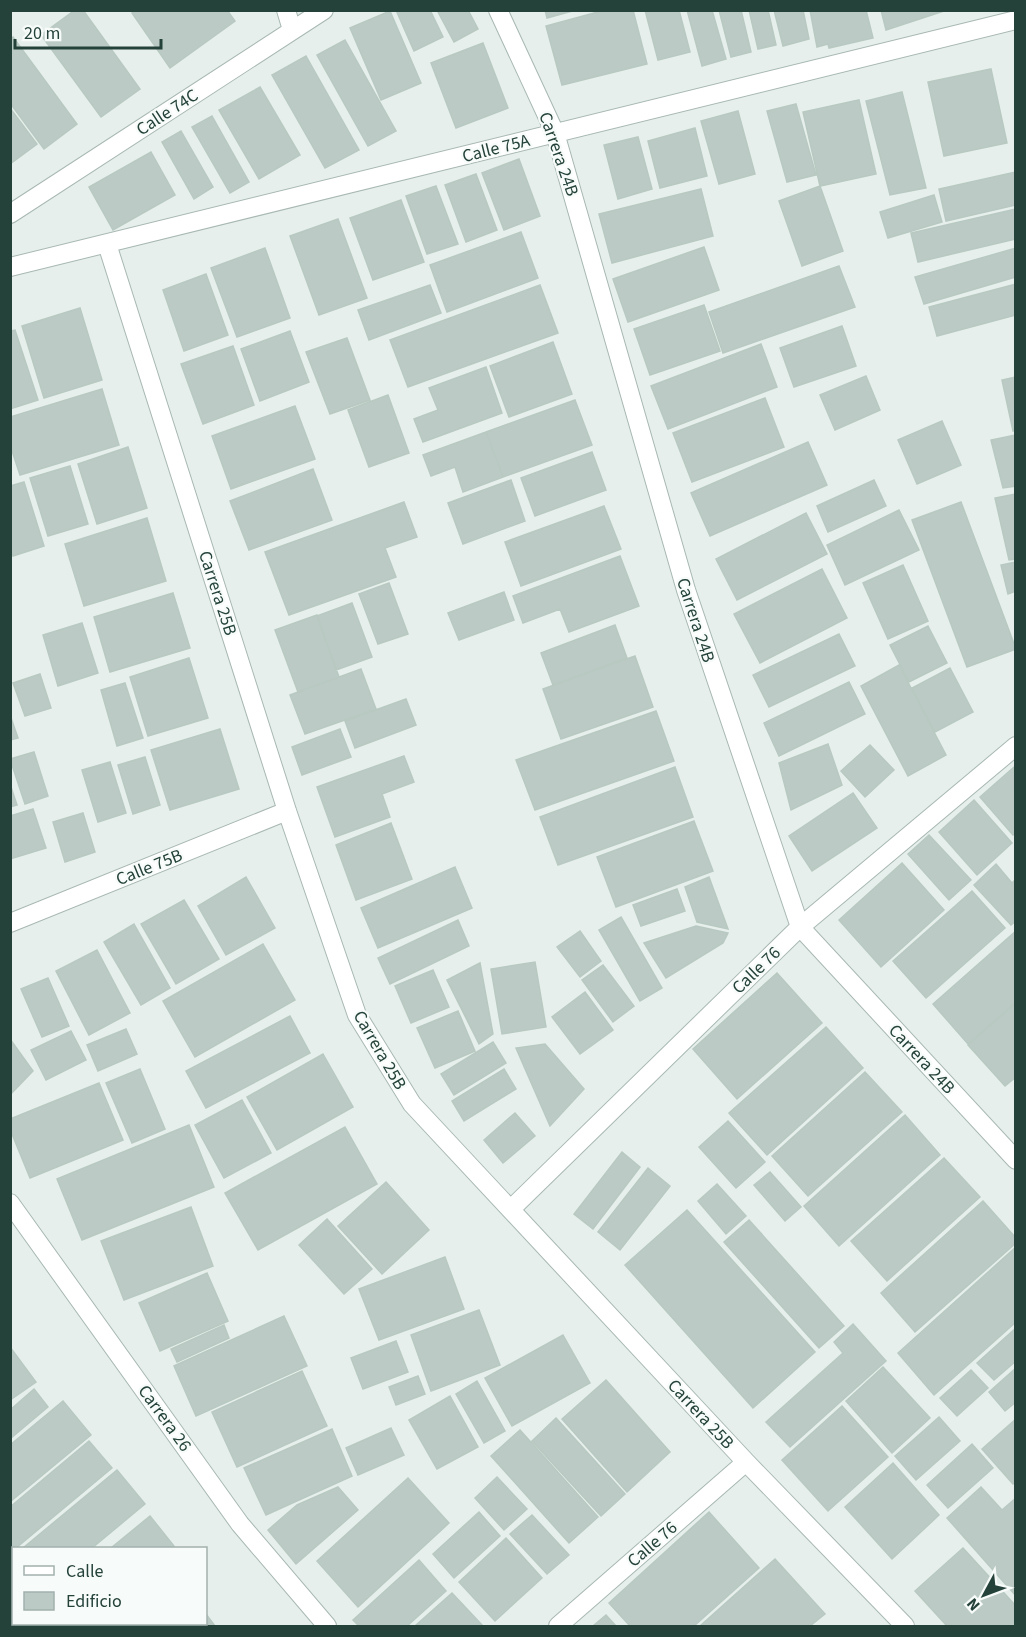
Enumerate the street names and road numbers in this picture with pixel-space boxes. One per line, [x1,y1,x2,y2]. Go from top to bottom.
street label: Calle 74C [131,83,203,142]
street label: Carrera 24B [532,109,585,200]
street label: Calle 75A [460,128,533,169]
street label: Carrera 25B [192,548,243,639]
street label: Carrera 24B [670,575,721,666]
street label: Calle 75B [112,843,186,892]
street label: Calle 76 [726,941,786,1000]
street label: Carrera 25B [347,1006,412,1094]
street label: Carrera 24B [883,1019,961,1100]
street label: Carrera 25B [662,1374,740,1455]
street label: Carrera 26 [132,1380,197,1457]
street label: Calle 76 [622,1516,683,1573]

